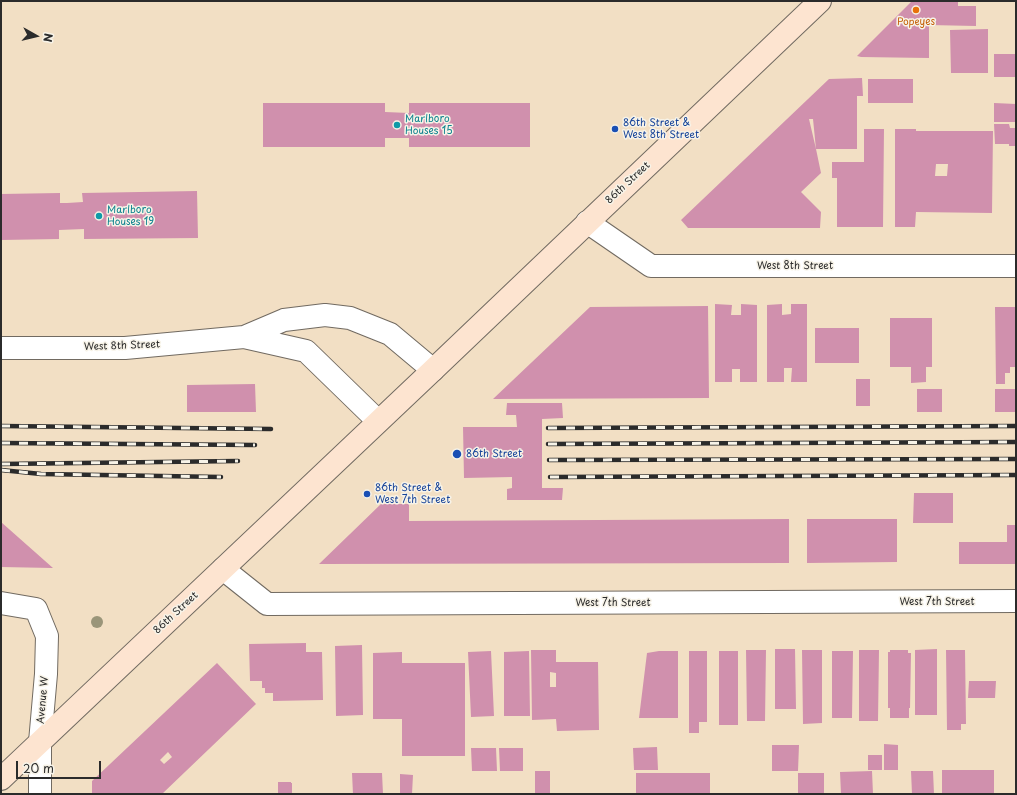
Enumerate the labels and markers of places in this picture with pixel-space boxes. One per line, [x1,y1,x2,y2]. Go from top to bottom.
marker: Popeyes [911,5,921,15]
place label: Popeyes [897,16,935,28]
place label: Marlboro Houses 15 [405,113,453,136]
place label: 86th Street & West 8th Street [623,117,699,140]
marker: Marlboro Houses 15 [392,120,402,130]
marker: 86th Street & West 8th Street [610,124,620,134]
place label: Marlboro Houses 19 [107,204,154,228]
marker: Marlboro Houses 19 [94,211,104,221]
marker: 86th Street [451,448,463,460]
place label: 86th Street [466,448,522,460]
place label: 86th Street & West 7th Street [375,482,450,506]
marker: 86th Street & West 7th Street [362,489,372,499]

